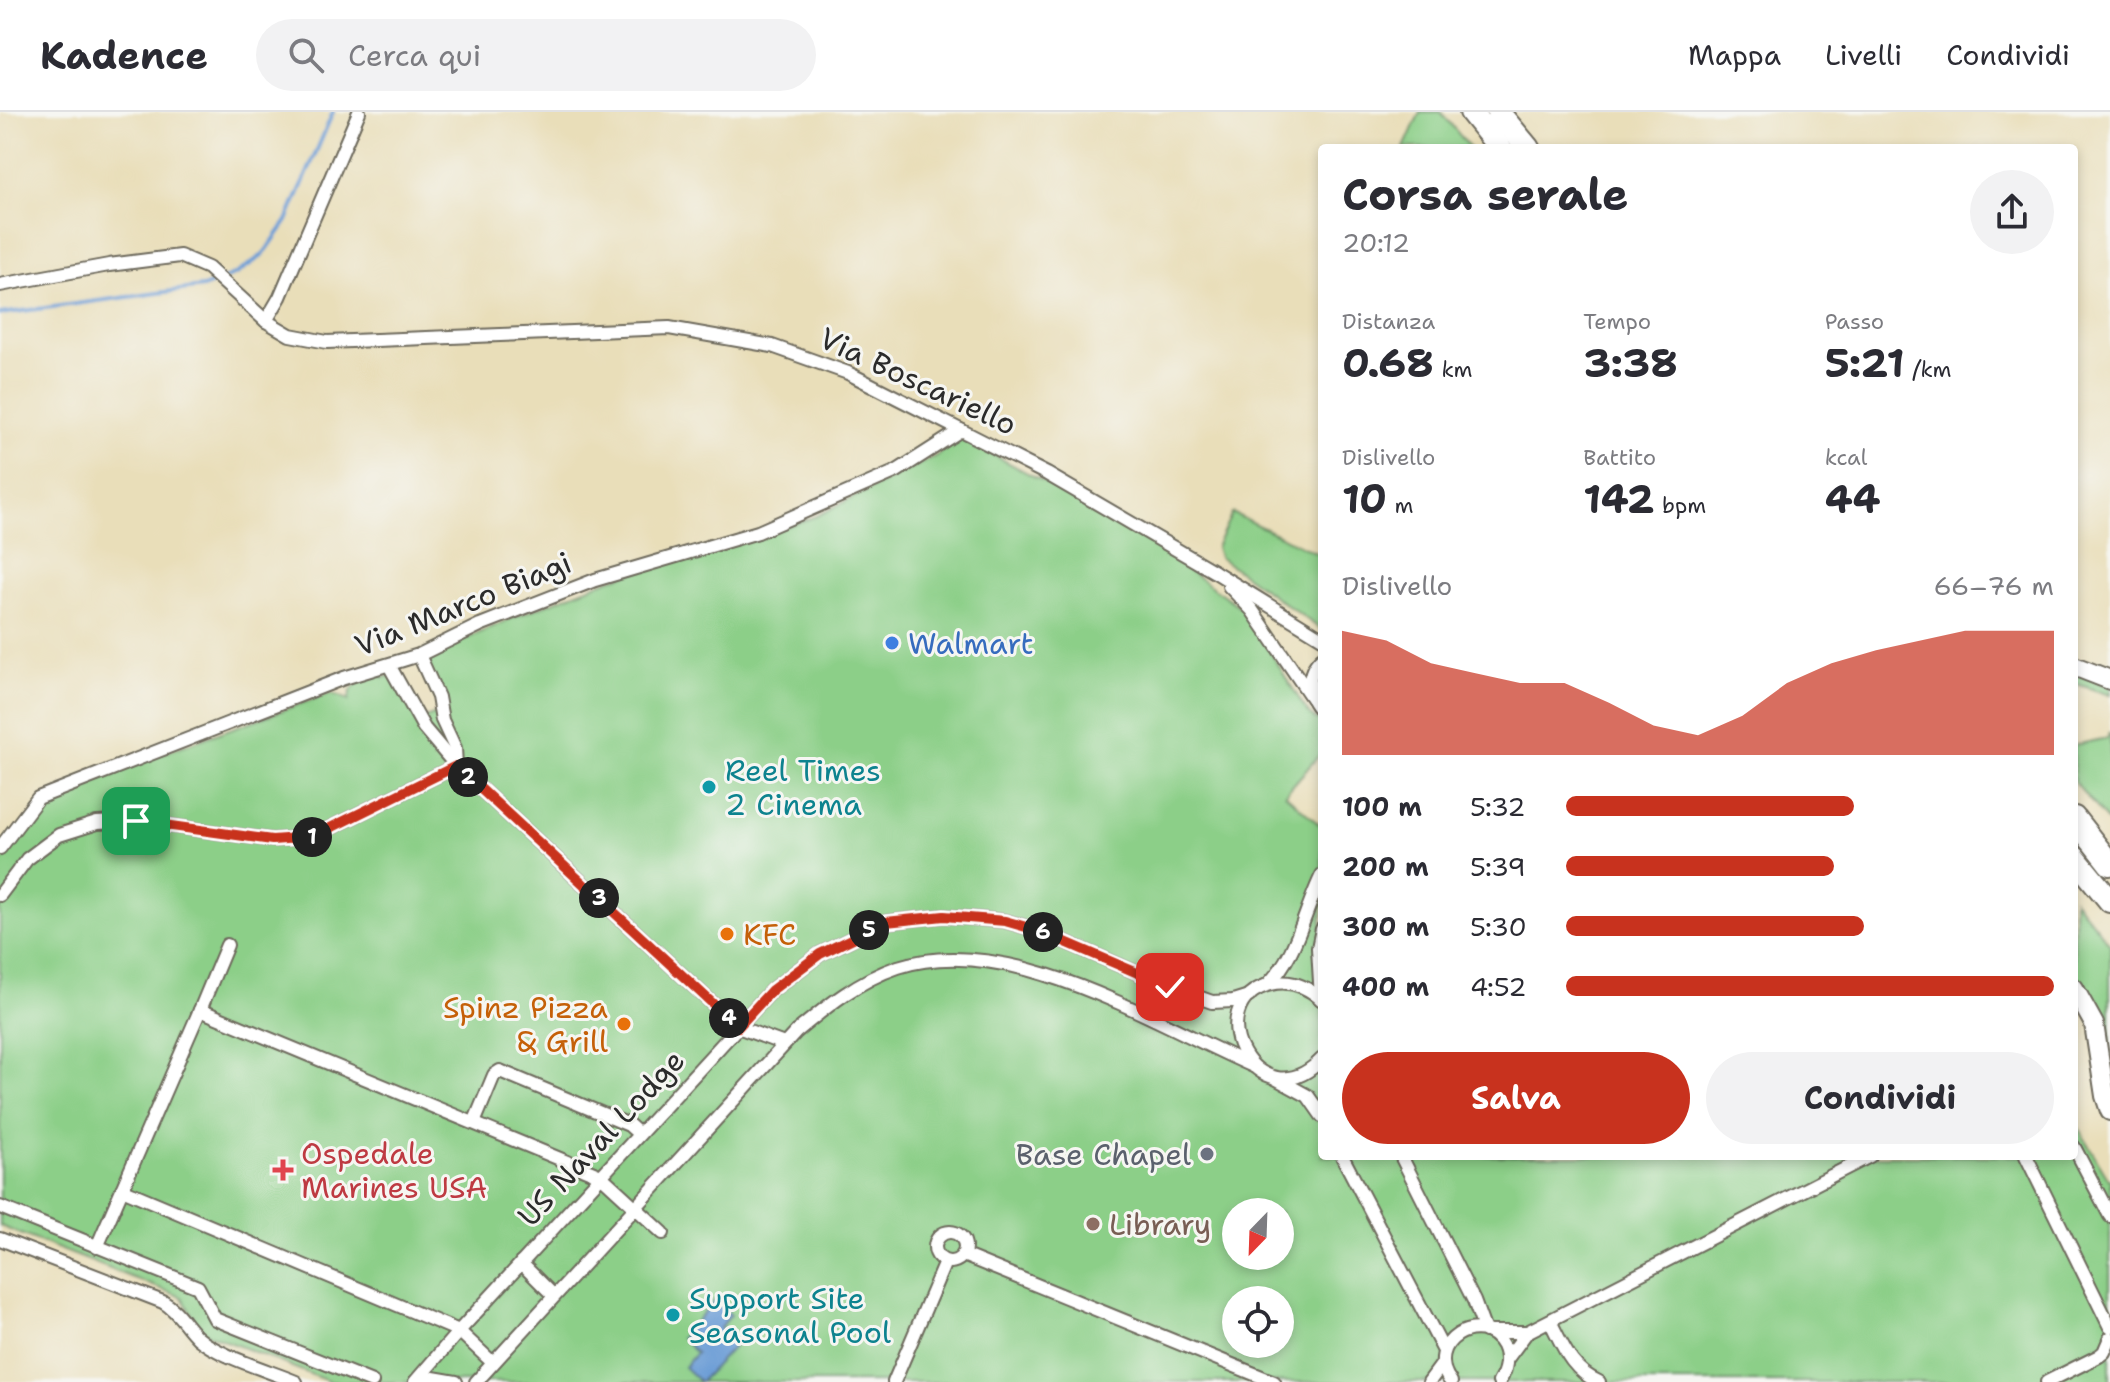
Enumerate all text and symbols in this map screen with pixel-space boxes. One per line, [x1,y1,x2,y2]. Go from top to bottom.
search box [256,19,816,91]
text: Kadence [40,30,208,81]
icon: search [284,33,328,77]
text: Cerca qui [348,35,481,76]
text: Mappa [1688,36,1781,74]
text: Livelli [1825,36,1902,74]
text: Condividi [1946,36,2070,74]
text: Corsa serale [1342,165,1628,224]
button: share [1970,170,2054,254]
text: 20:12 [1342,225,1410,260]
text: Distanza [1342,307,1435,336]
text: Tempo [1583,307,1651,336]
text: Passo [1825,307,1884,336]
street label: Via Boscariello [813,317,1023,445]
text: 0.68 [1342,336,1434,390]
text: 3:38 [1583,336,1678,390]
text: 5:21 [1825,336,1905,390]
text: km [1434,355,1473,384]
text: /km [1905,355,1952,384]
text: Dislivello [1342,443,1435,472]
text: Battito [1583,443,1656,472]
text: kcal [1825,443,1867,472]
text: 10 [1342,472,1387,526]
text: 142 [1583,472,1655,526]
text: 44 [1825,472,1881,526]
text: m [1387,491,1413,520]
text: bpm [1655,491,1706,520]
street label: Via Marco Biagi [349,542,577,666]
text: Dislivello [1342,568,1452,603]
text: 66–76 m [1933,568,2054,603]
place label: Walmart [908,623,1034,664]
marker: Walmart [883,634,901,652]
place label: Reel Times 2 Cinema [725,750,881,825]
pin: 2 [448,757,488,797]
text: 2 [460,762,476,791]
marker: Reel Times 2 Cinema [700,778,718,796]
pin [102,787,170,855]
text: 100 m [1342,789,1422,824]
text: 5:32 [1470,789,1525,824]
icon: arrive [114,799,158,843]
pin: 1 [292,817,332,857]
text: 1 [307,822,317,851]
text: 200 m [1342,849,1429,884]
text: 5:39 [1470,849,1526,884]
pin: 3 [579,878,619,918]
text: 3 [591,883,607,912]
text: 300 m [1342,909,1429,944]
text: 5:30 [1470,909,1527,944]
pin: 5 [849,910,889,950]
pin: 6 [1023,912,1063,952]
place label: KFC [743,914,796,955]
text: 5 [862,915,876,944]
text: 6 [1035,917,1051,946]
marker: KFC [718,925,736,943]
pin [1136,953,1204,1021]
icon: check [1148,965,1192,1009]
text: 400 m [1342,969,1429,1004]
text: 4:52 [1470,969,1526,1004]
place label: Spinz Pizza & Grill [443,987,608,1062]
pin: 4 [709,998,749,1038]
text: 4 [721,1003,737,1032]
marker: Spinz Pizza & Grill [615,1015,633,1033]
street label: US Naval Lodge [508,1041,694,1235]
button: Salva [1342,1052,1690,1144]
button: Condividi [1706,1052,2054,1144]
place label: Ospedale Marines USA [301,1133,487,1208]
place label: Base Chapel [1016,1134,1191,1175]
marker: Base Chapel [1198,1145,1216,1163]
marker: Ospedale Marines USA [272,1159,294,1181]
north arrow [1222,1198,1294,1270]
map controls [1222,1198,1294,1358]
place label: Library [1109,1204,1211,1245]
marker: Library [1084,1215,1102,1233]
place label: Support Site Seasonal Pool [689,1278,891,1353]
button: locate [1222,1286,1294,1358]
marker: Support Site Seasonal Pool [664,1306,682,1324]

